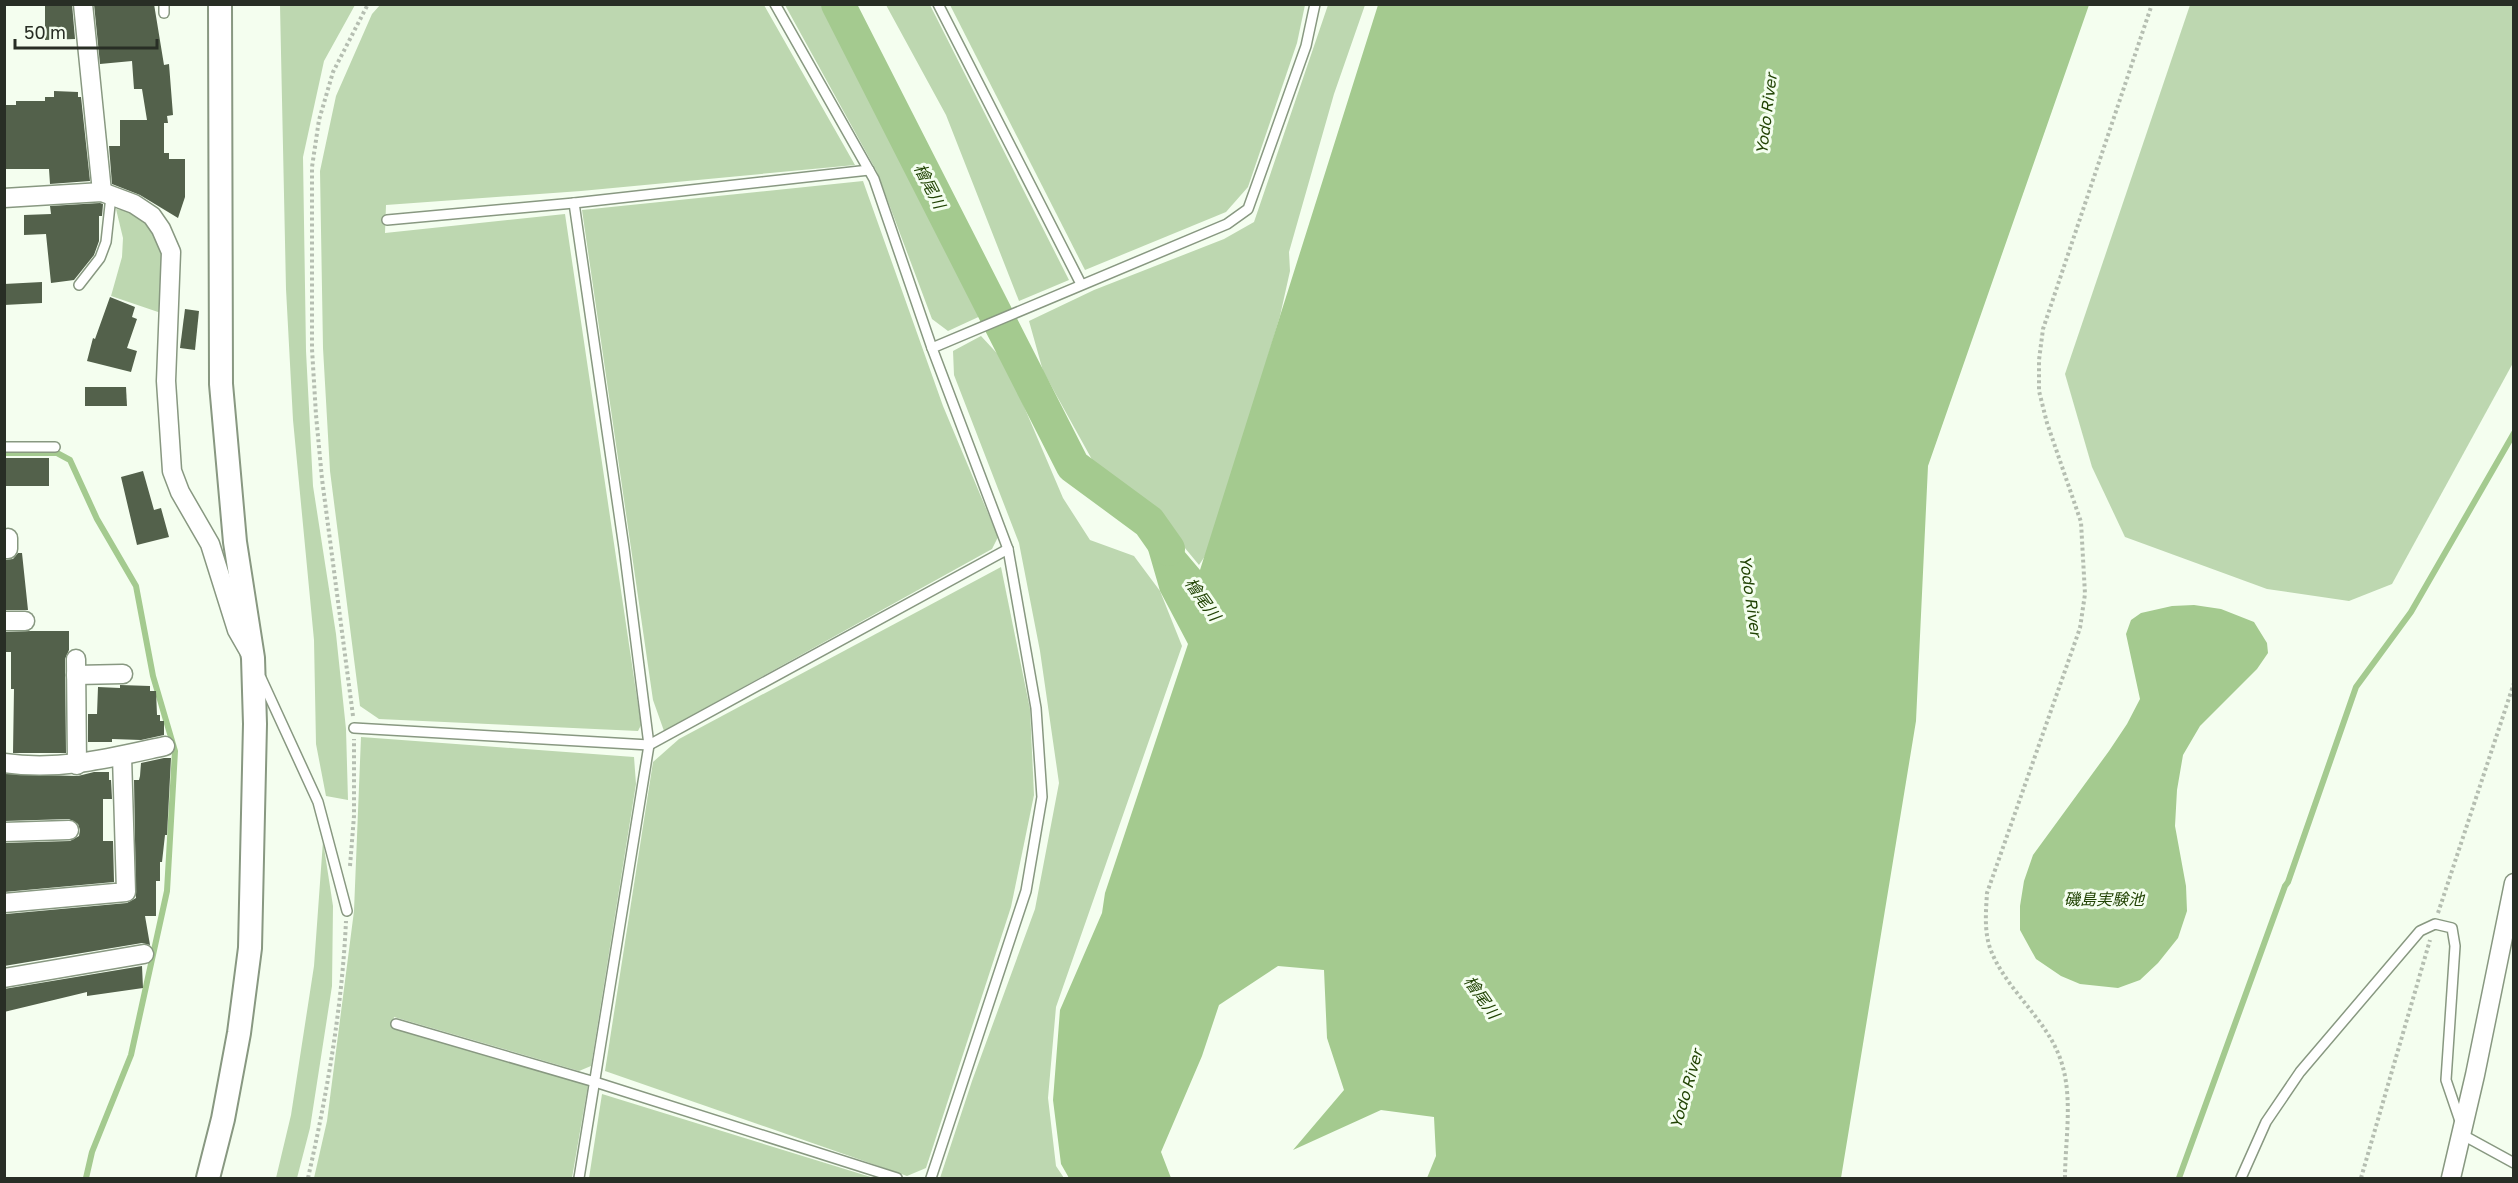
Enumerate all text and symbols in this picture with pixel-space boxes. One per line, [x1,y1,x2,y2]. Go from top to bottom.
scale bar [15,12,158,50]
text: 50 m [24,21,66,43]
water label: Yodo River [1751,70,1781,156]
water label: 檜尾川 [910,160,951,214]
water label: Yodo River [1735,554,1767,640]
water label: 檜尾川 [1181,574,1226,626]
water label: 磯島実験池 [2064,889,2146,909]
water label: 檜尾川 [1460,972,1505,1024]
water label: Yodo River [1665,1045,1708,1131]

